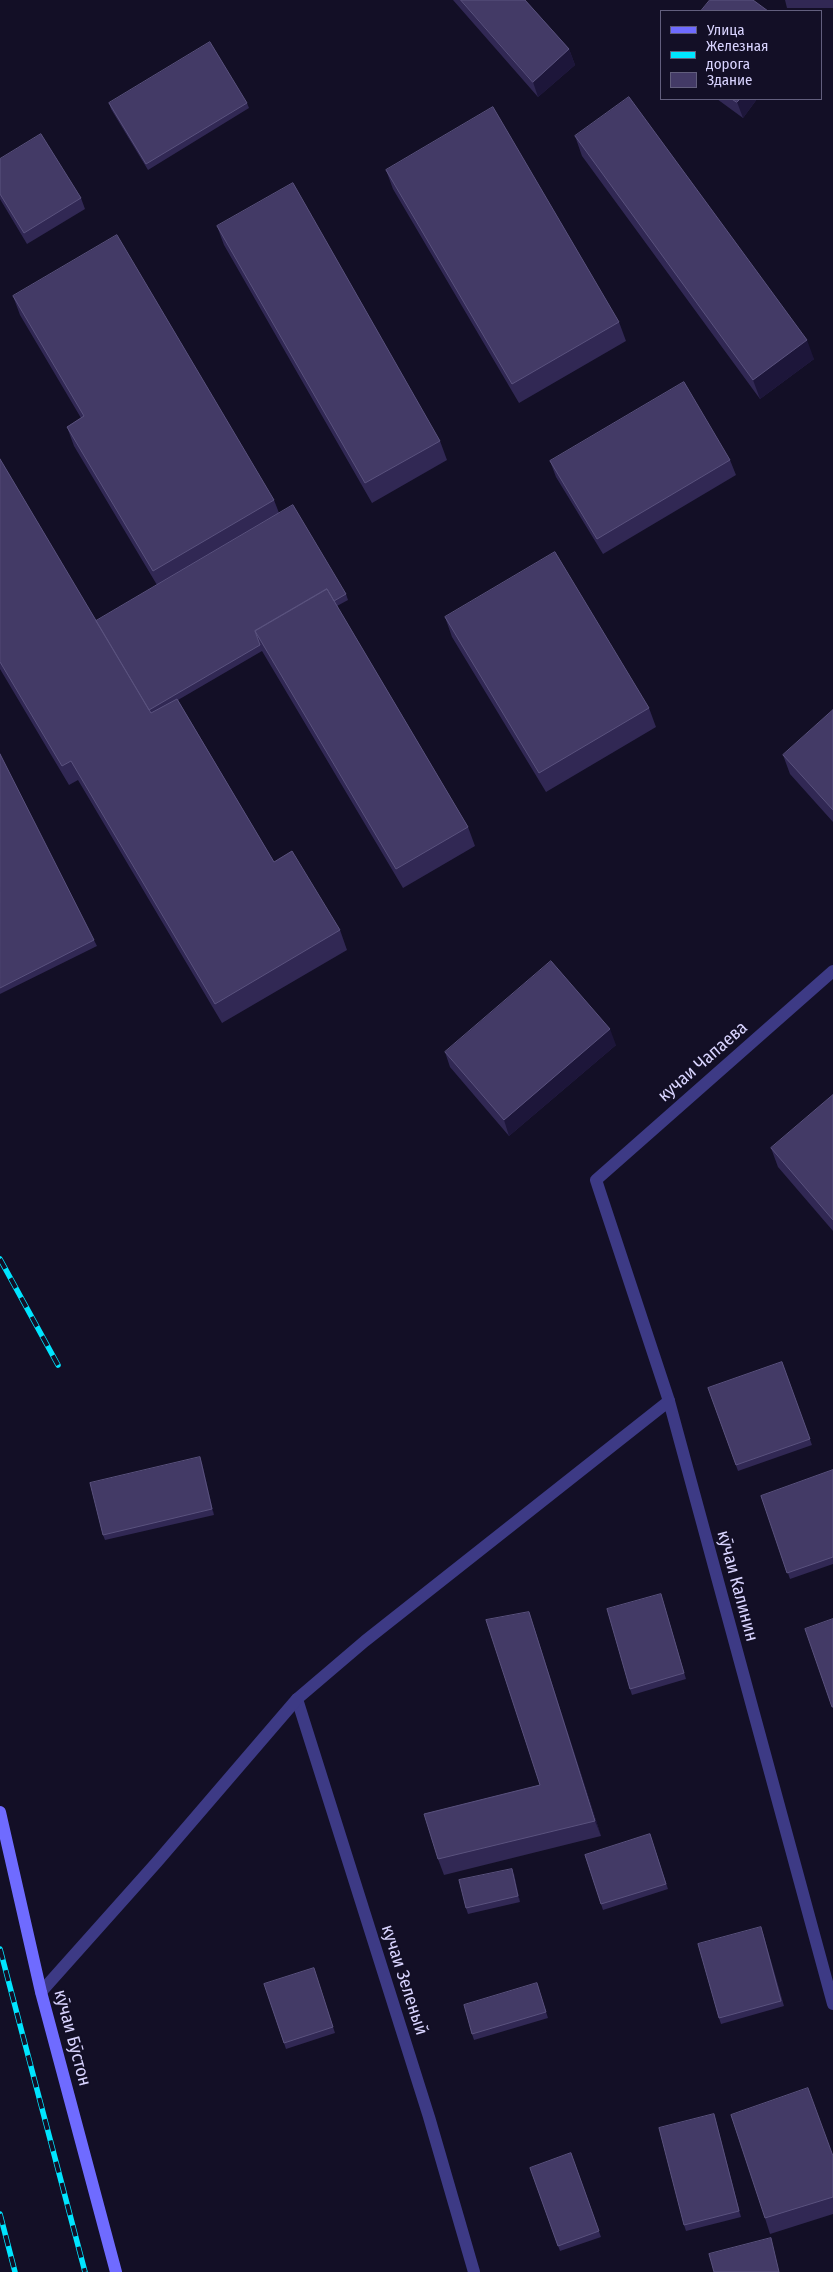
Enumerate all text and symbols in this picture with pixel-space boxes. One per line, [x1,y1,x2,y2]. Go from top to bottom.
legend [660,10,823,100]
text: Улица [707,21,745,39]
text: Железная дорога [706,37,768,73]
text: Здание [707,71,753,89]
street label: кучаи Чапаева [654,1017,752,1107]
street label: кӯчаи Калинин [712,1528,762,1644]
street label: кучаи Зеленый [376,1922,432,2038]
street label: кӯчаи Бӯстон [49,1987,95,2089]

